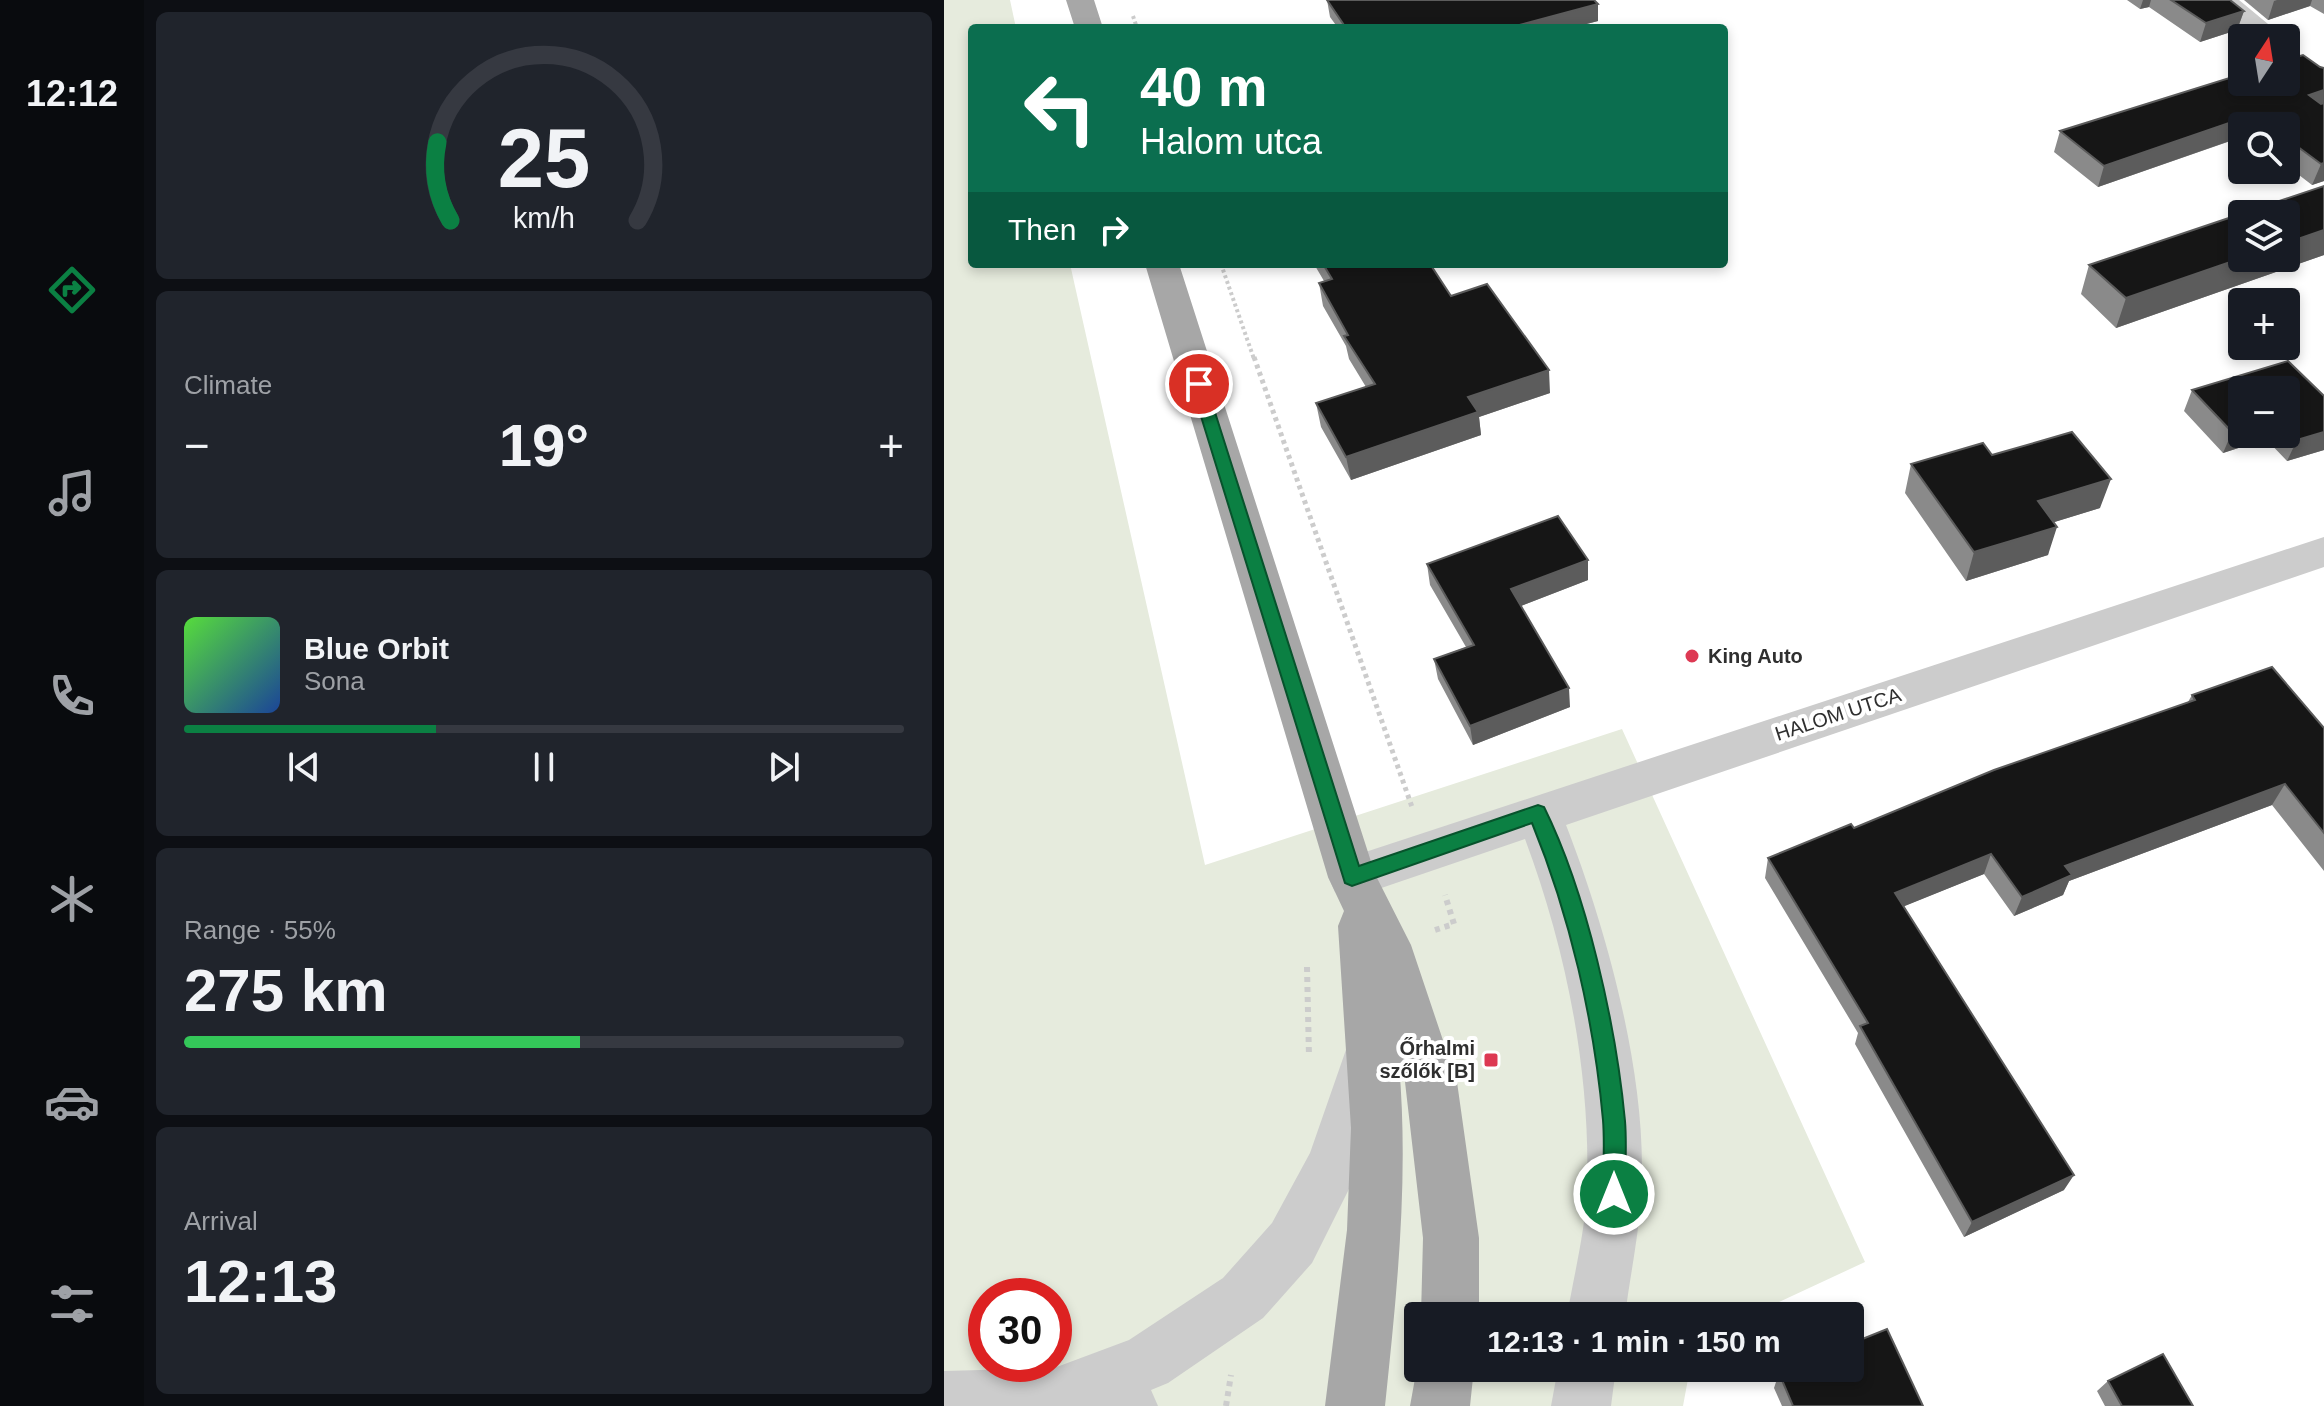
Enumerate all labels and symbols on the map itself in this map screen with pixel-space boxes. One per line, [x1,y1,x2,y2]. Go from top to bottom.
north arrow [2228,24,2300,96]
pin [1165,350,1233,418]
place label: King Auto [1708,645,1803,667]
marker: King Auto [1683,647,1701,665]
street label: HALOM UTCA [1772,683,1904,745]
place label: Őrhalmi szőlők [B] [1379,1037,1475,1082]
marker: Őrhalmi szőlők [B] [1482,1051,1500,1069]
position arrow [1572,1152,1656,1236]
speed limit sign: 30 [968,1278,1072,1382]

